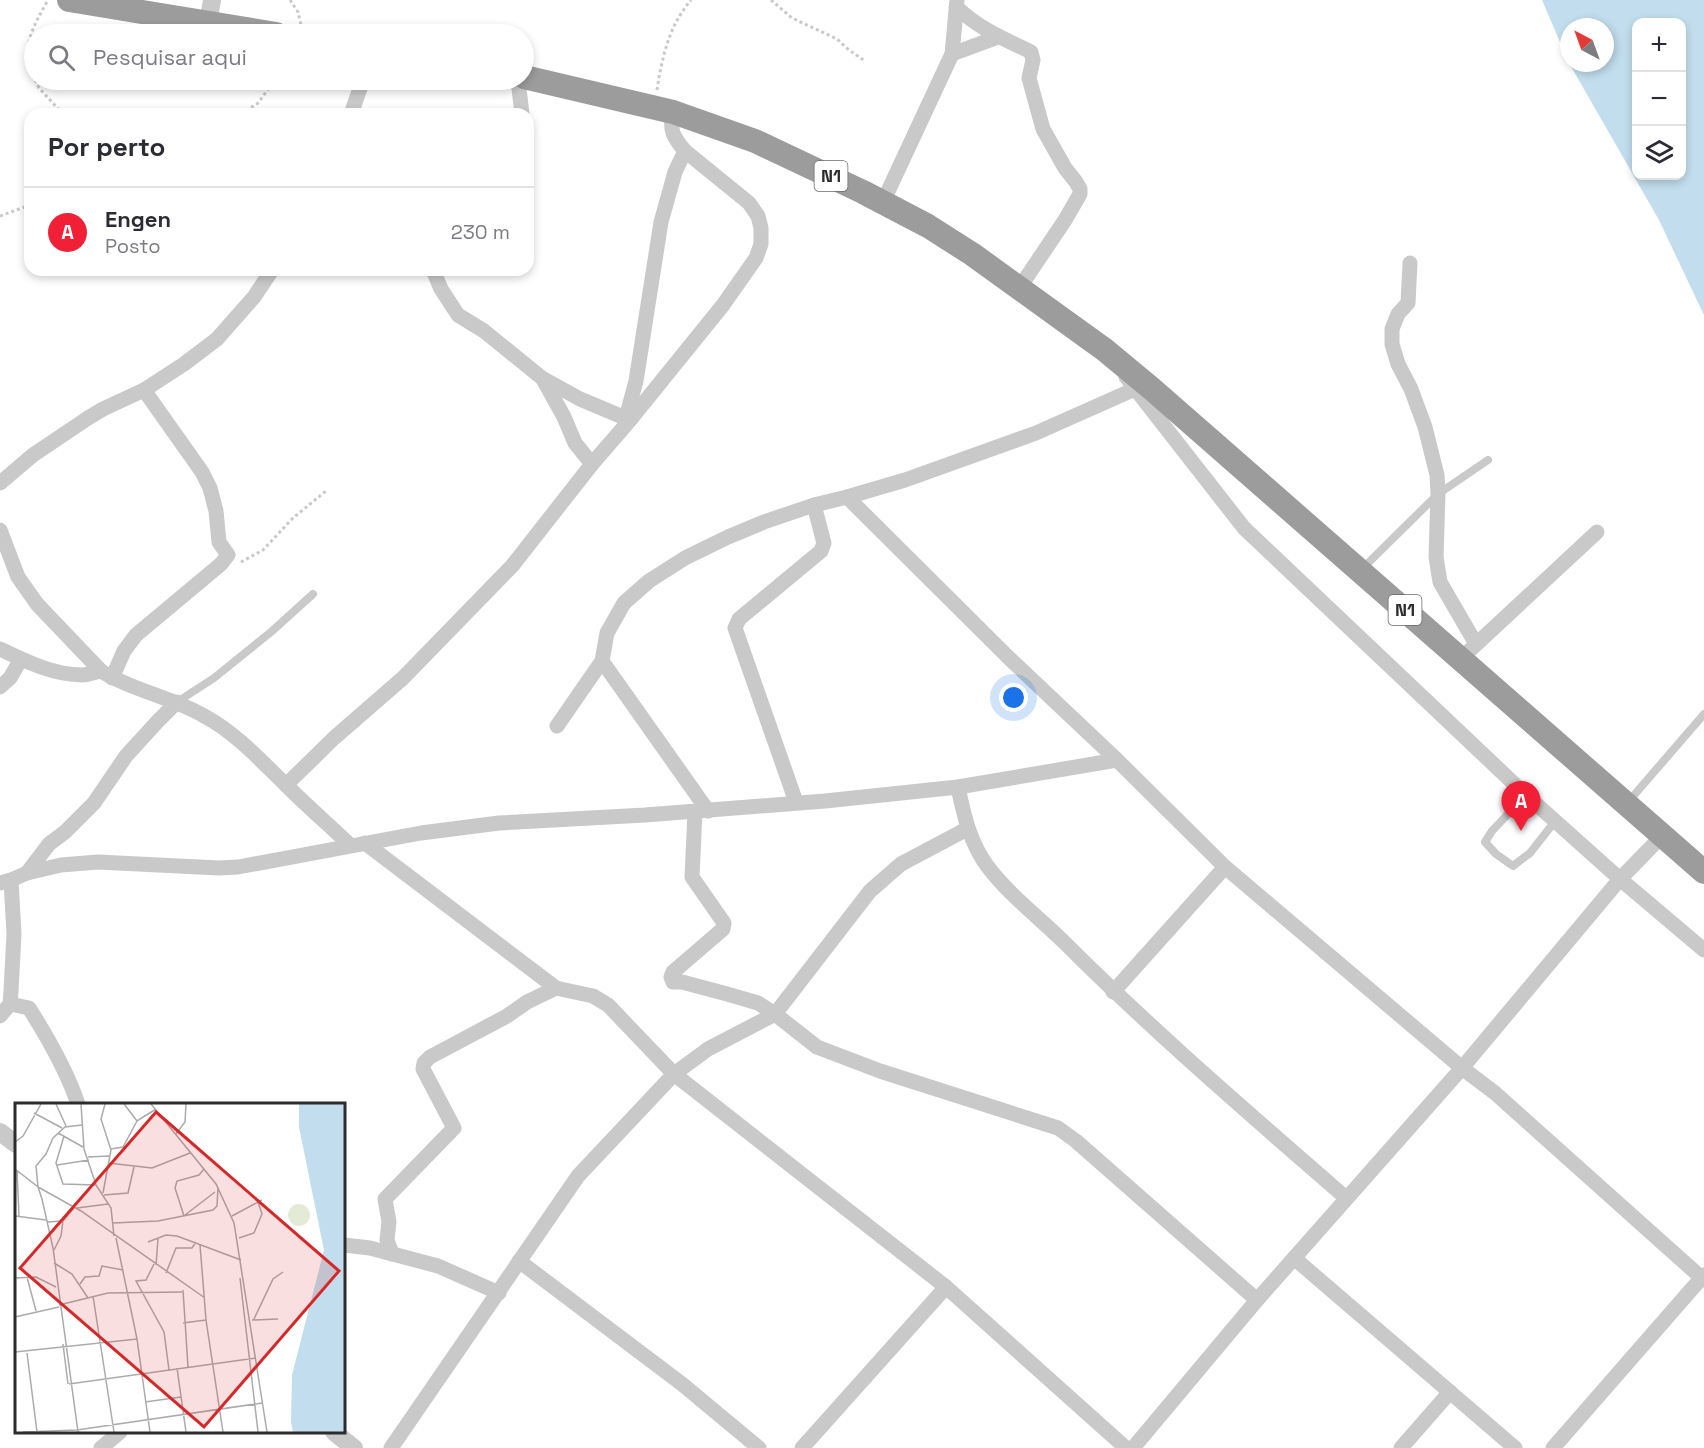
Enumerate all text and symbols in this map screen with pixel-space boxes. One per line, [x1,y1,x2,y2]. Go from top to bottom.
north arrow [1560,18,1614,72]
map controls [1632,18,1686,180]
button: + [1632,18,1686,72]
search box [24,24,534,90]
icon: search [45,41,78,74]
text: Pesquisar aqui [93,43,247,71]
button: − [1632,72,1686,126]
button: layers [1632,126,1686,180]
text: Por perto [48,130,165,164]
road number: N1 [814,161,848,191]
text: Engen [105,205,171,233]
text: A [61,219,74,245]
text: 230 m [451,219,510,245]
text: Posto [105,233,161,259]
road number: N1 [1388,595,1422,625]
your location [999,683,1028,712]
pin: A [1502,782,1540,831]
inset map [15,1103,345,1433]

